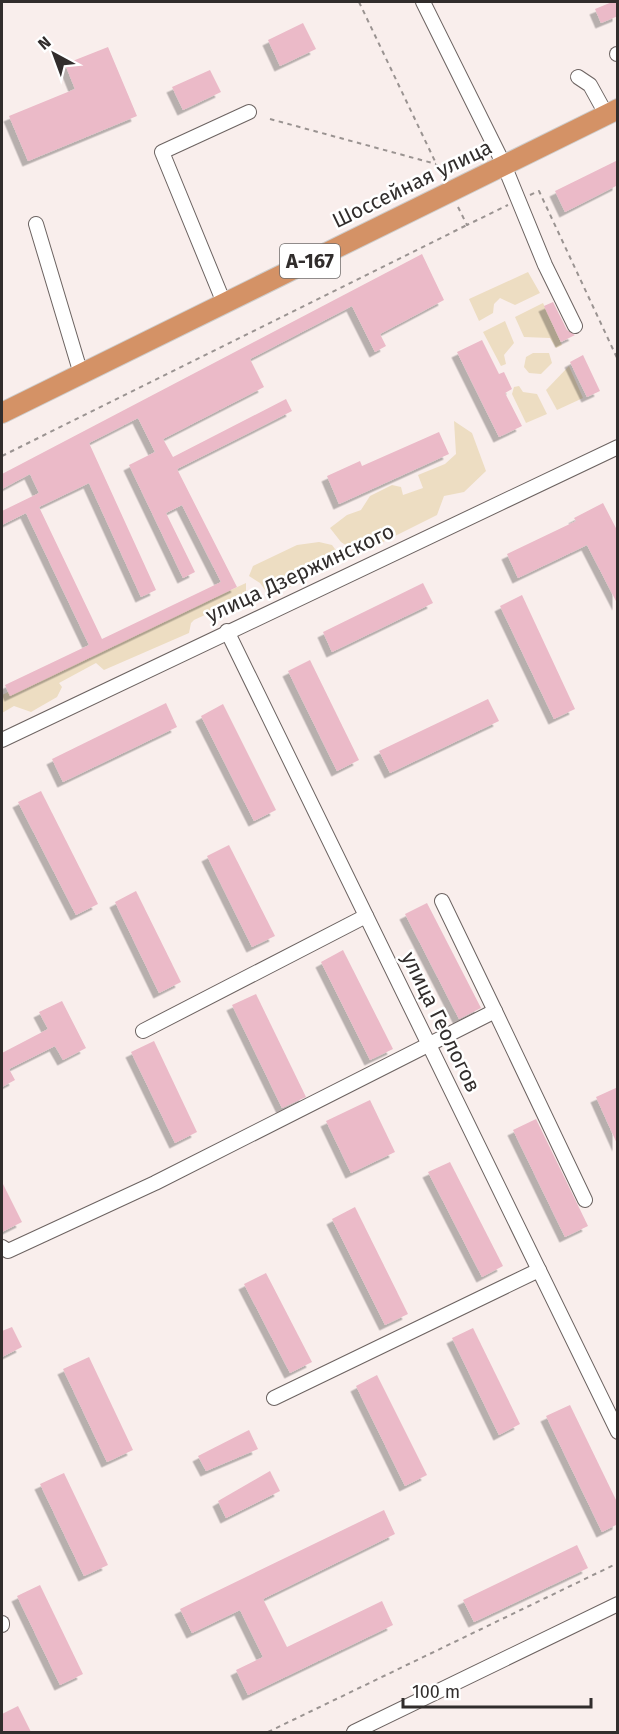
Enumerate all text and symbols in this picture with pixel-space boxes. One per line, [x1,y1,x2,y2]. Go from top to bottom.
north arrow [24,24,84,84]
text: N [34,32,55,54]
street label: Шоссейная улица [328,134,496,234]
road number: А-167 [280,244,340,278]
street label: улица Дзержинского [202,518,398,628]
street label: улица Геологов [396,948,486,1096]
scale bar [403,1671,590,1709]
text: 100 m [412,1681,460,1703]

